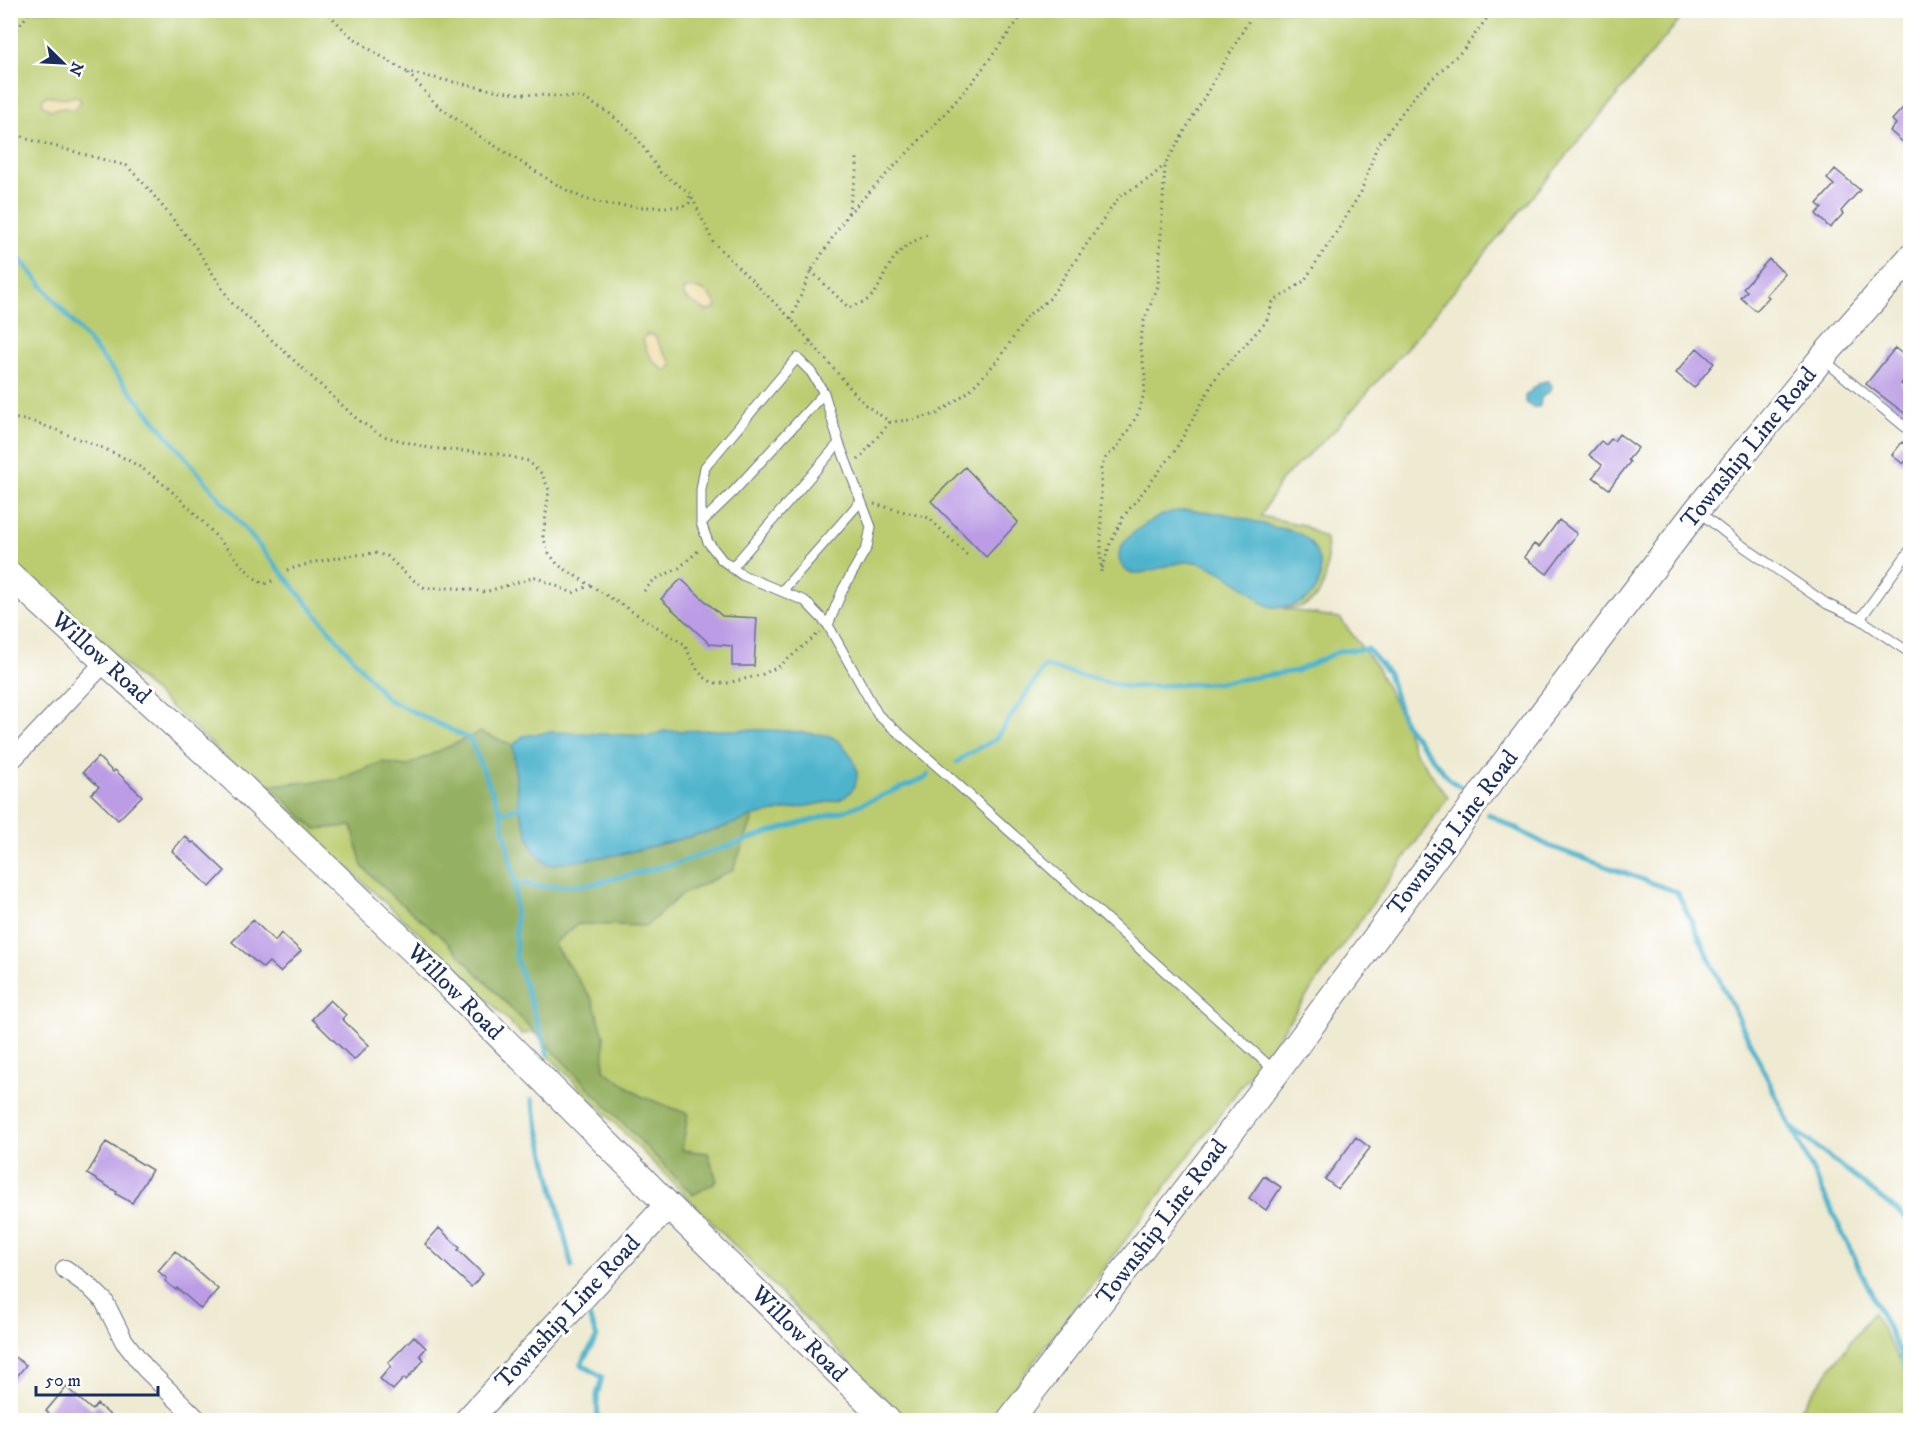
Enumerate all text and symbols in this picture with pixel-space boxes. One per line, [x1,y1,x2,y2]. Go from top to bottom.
north arrow [33,33,93,93]
text: N [64,59,88,79]
street label: Township Line Road [1674,361,1824,535]
street label: Willow Road [44,605,157,711]
street label: Township Line Road [1381,744,1525,922]
street label: Willow Road [400,937,510,1047]
street label: Township Line Road [1090,1133,1234,1311]
street label: Township Line Road [489,1229,647,1395]
street label: Willow Road [744,1279,854,1389]
scale bar [36,1359,158,1397]
text: 50 m [45,1370,81,1392]

